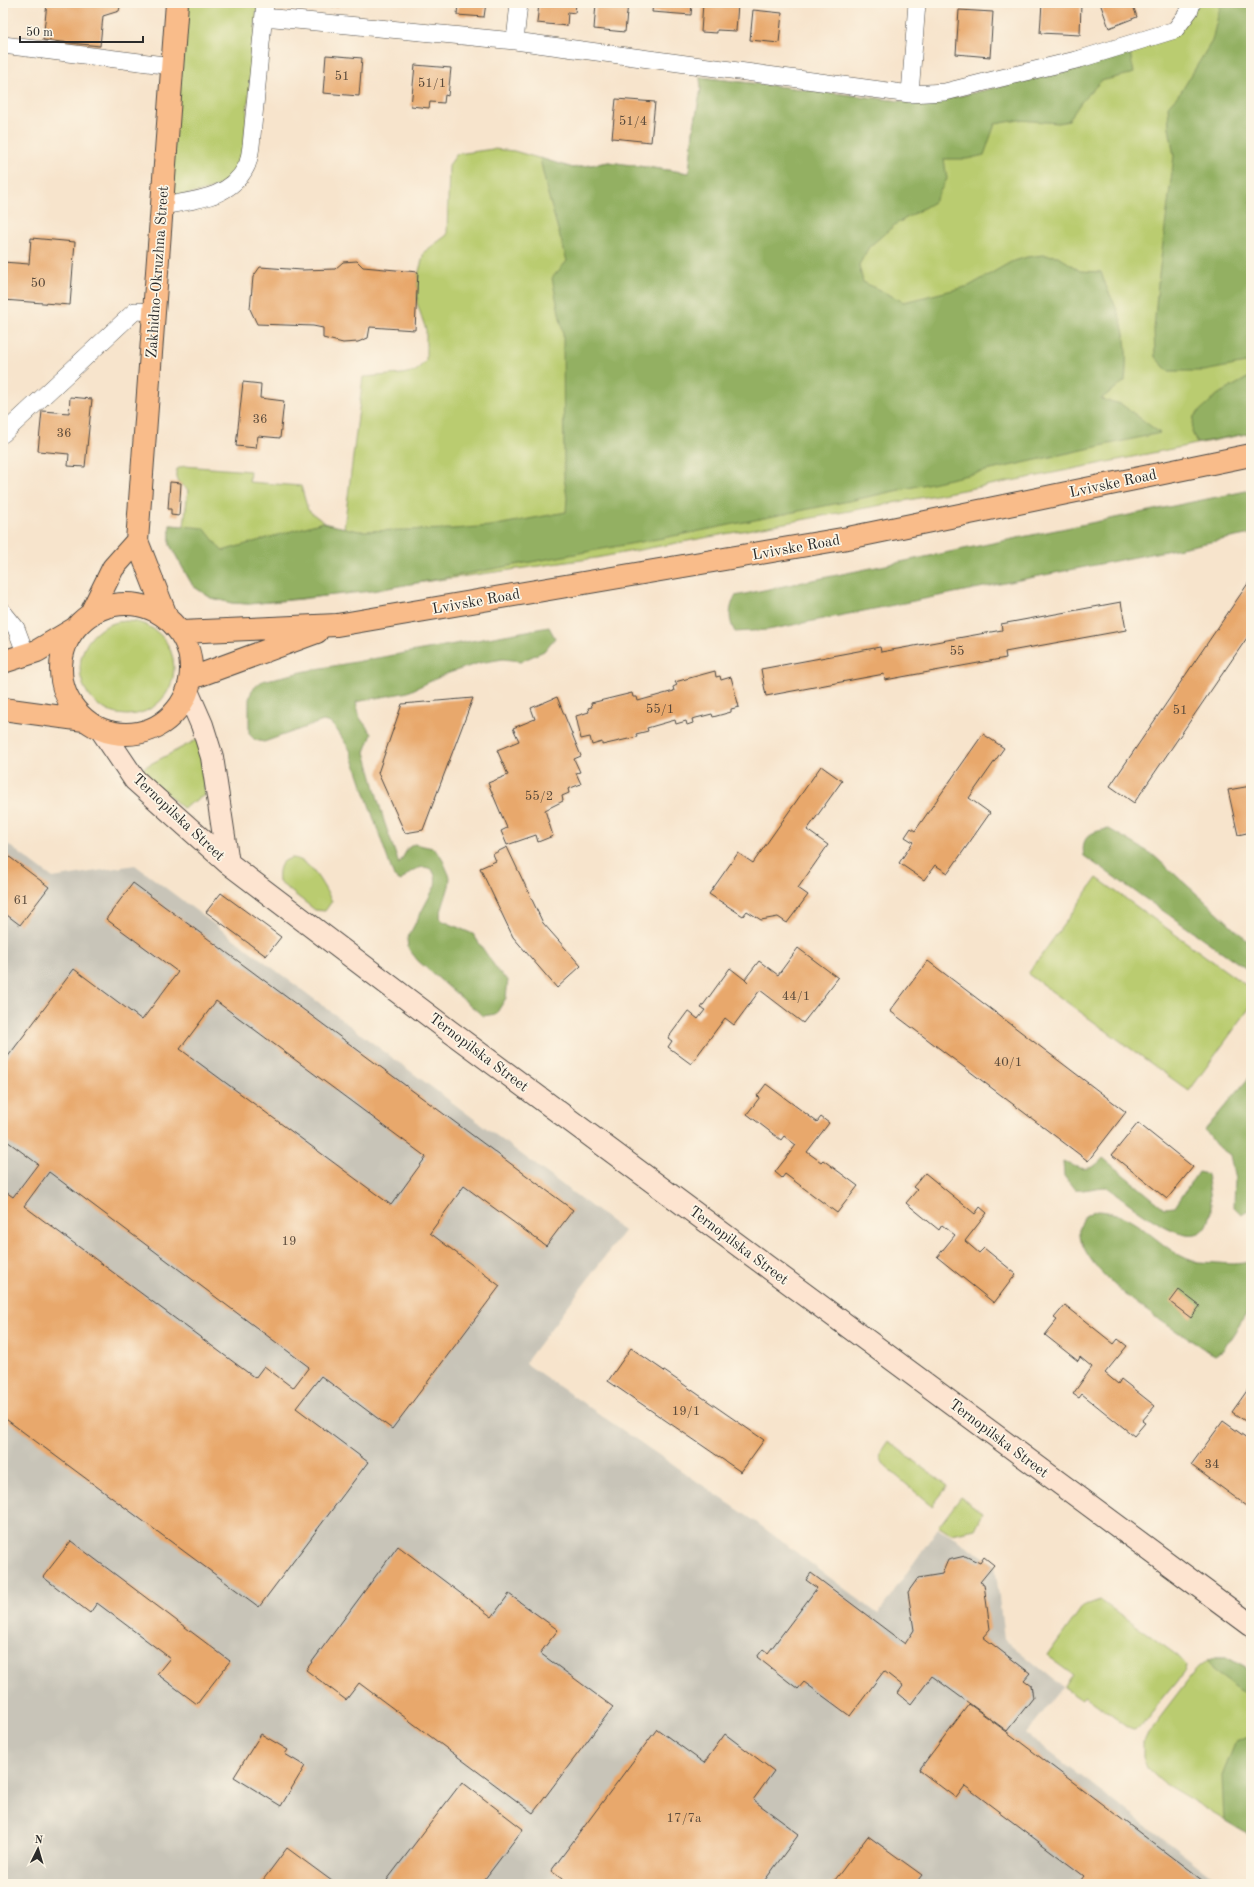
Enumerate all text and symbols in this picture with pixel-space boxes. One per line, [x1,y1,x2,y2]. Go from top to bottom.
scale bar [20,18,143,44]
text: 50 m [26,26,53,39]
house number: 51 [334,70,350,83]
house number: 51/1 [418,77,446,90]
house number: 51/4 [619,115,647,128]
street label: Zakhidno-Okruzhna Street [145,185,172,359]
house number: 50 [30,277,46,290]
house number: 36 [252,413,268,426]
house number: 36 [56,427,72,440]
street label: Lvivske Road [1068,468,1158,501]
street label: Lvivske Road [751,533,841,564]
street label: Lvivske Road [431,587,521,618]
house number: 55 [949,645,965,658]
house number: 55/1 [646,703,674,716]
house number: 51 [1172,704,1188,717]
street label: Ternopilska Street [129,772,227,864]
house number: 55/2 [525,790,553,803]
house number: 61 [13,894,29,907]
house number: 44/1 [782,990,810,1003]
street label: Ternopilska Street [426,1011,530,1095]
house number: 40/1 [994,1056,1022,1069]
street label: Ternopilska Street [686,1204,790,1288]
house number: 19 [281,1235,297,1248]
street label: Ternopilska Street [946,1397,1050,1481]
house number: 19/1 [672,1405,700,1418]
house number: 34 [1204,1458,1220,1471]
house number: 17/7а [667,1812,702,1825]
north arrow [18,1829,58,1869]
text: N [34,1835,44,1846]

